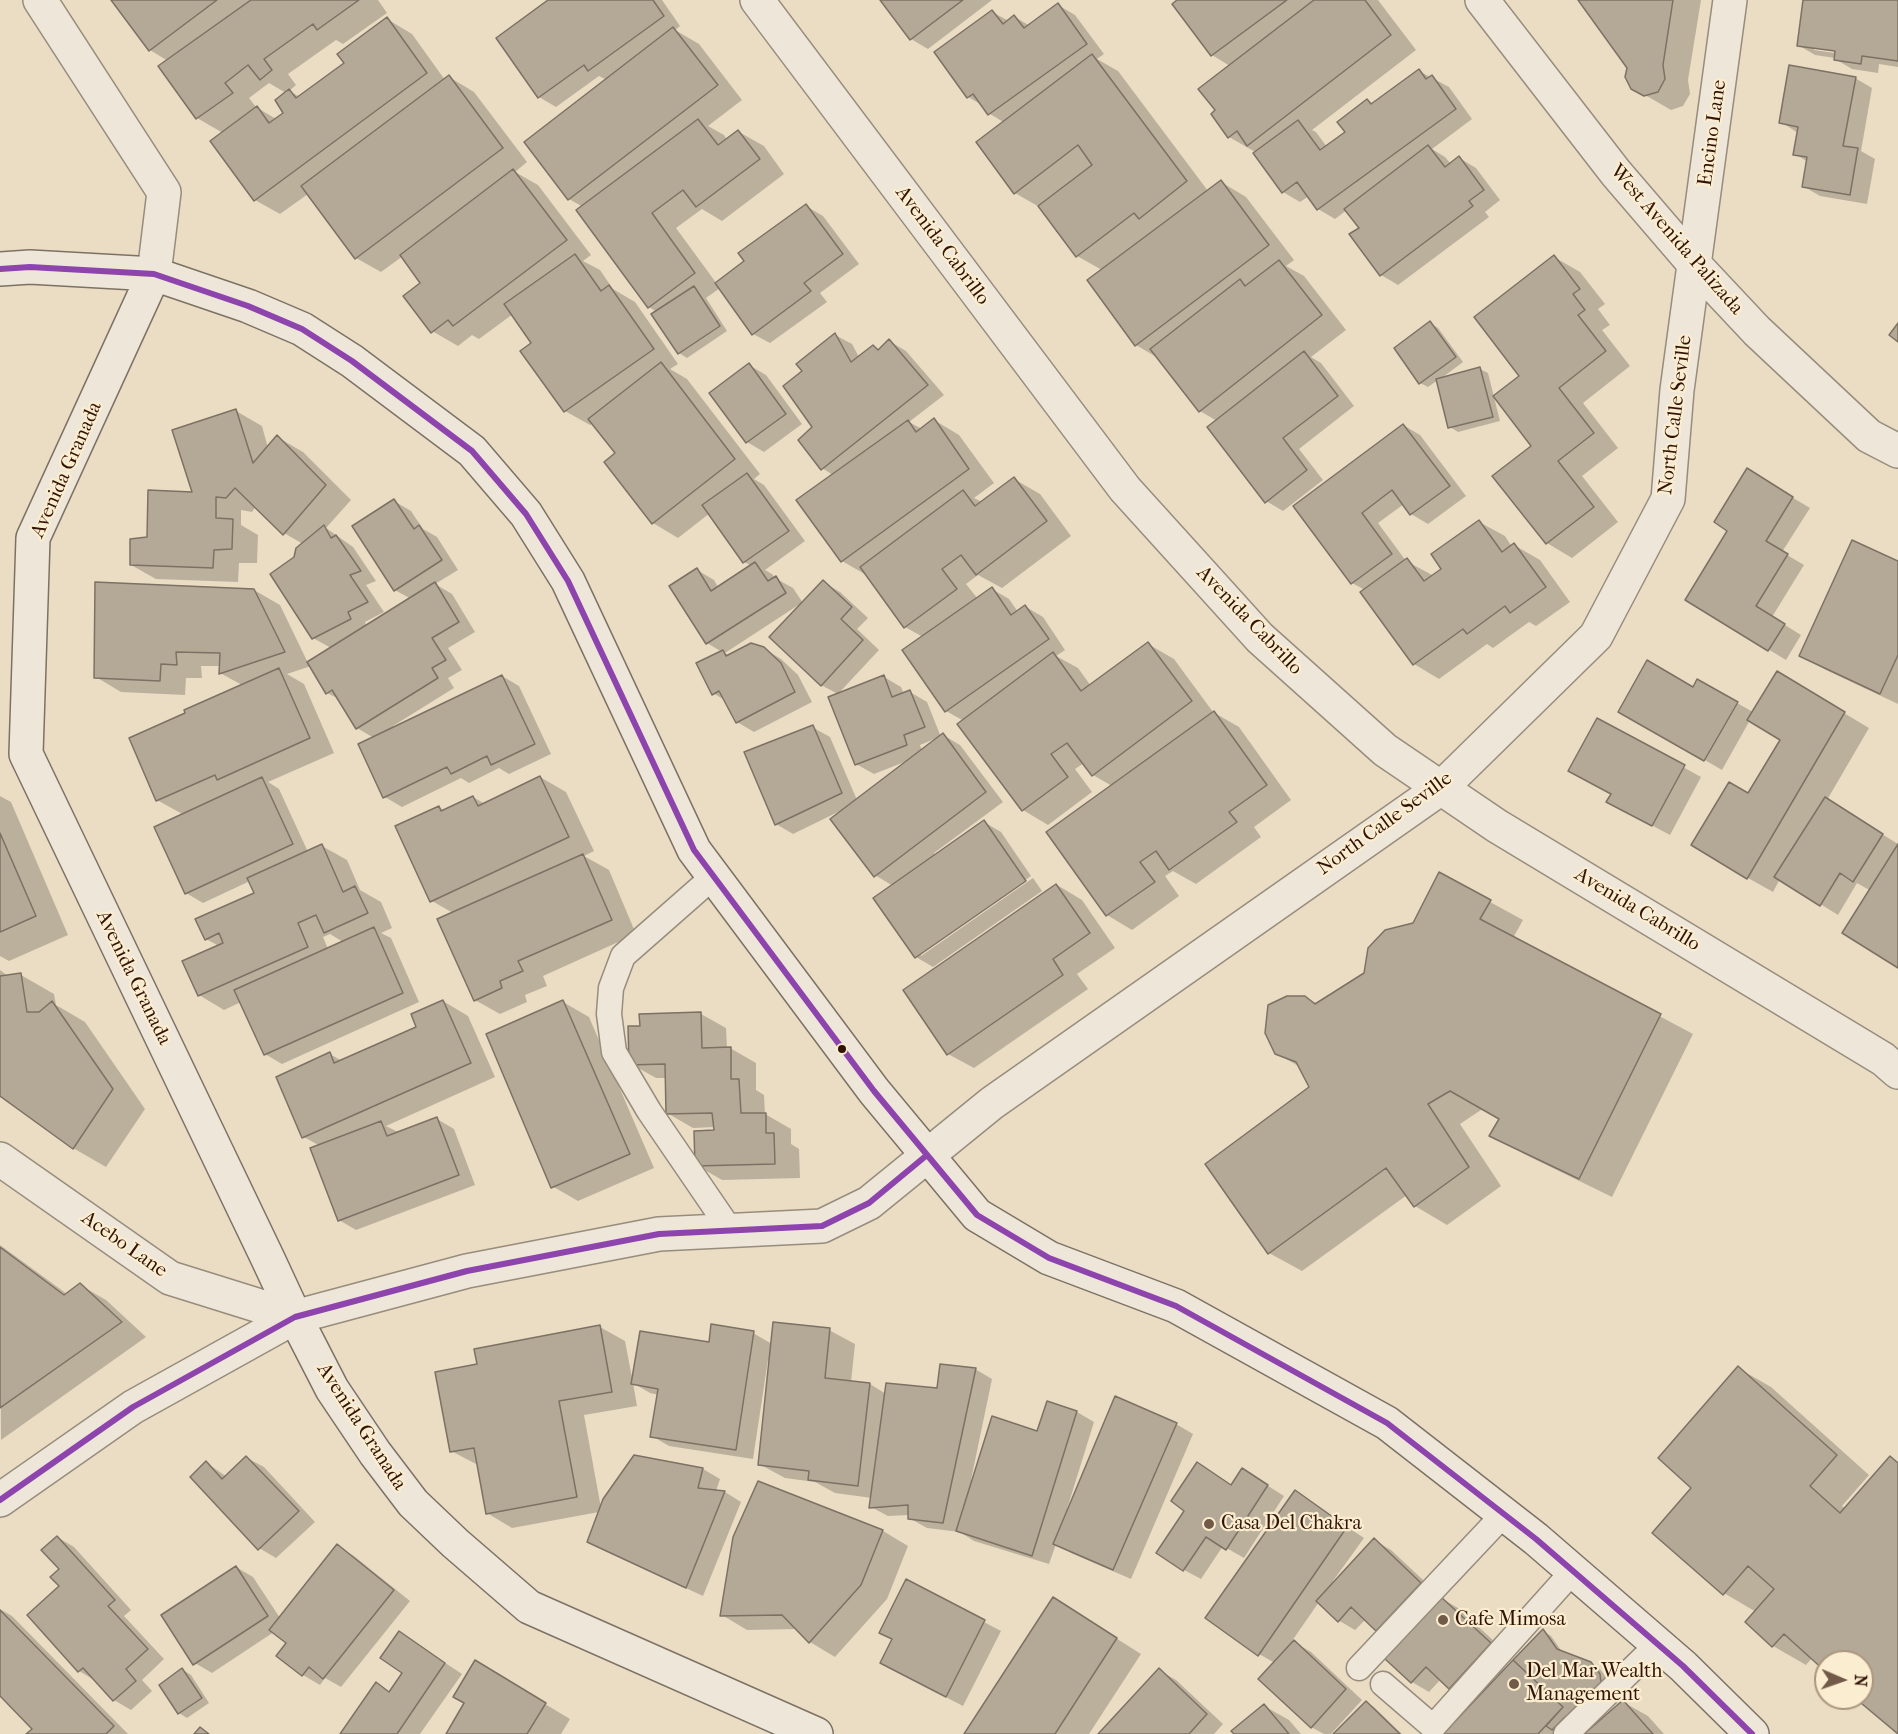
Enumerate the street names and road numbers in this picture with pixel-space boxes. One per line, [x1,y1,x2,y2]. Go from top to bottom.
street label: Encino Lane [1694,78,1732,188]
street label: West Avenida Palizada [1604,160,1748,320]
street label: Avenida Cabrillo [890,182,994,310]
street label: North Calle Seville [1654,334,1698,496]
street label: Avenida Granada [26,398,108,542]
street label: Avenida Cabrillo [1191,561,1307,681]
street label: North Calle Seville [1313,767,1457,881]
street label: Avenida Cabrillo [1570,863,1704,957]
street label: Avenida Granada [90,907,176,1049]
street label: Acebo Lane [76,1207,172,1283]
street label: Avenida Granada [311,1359,411,1495]

